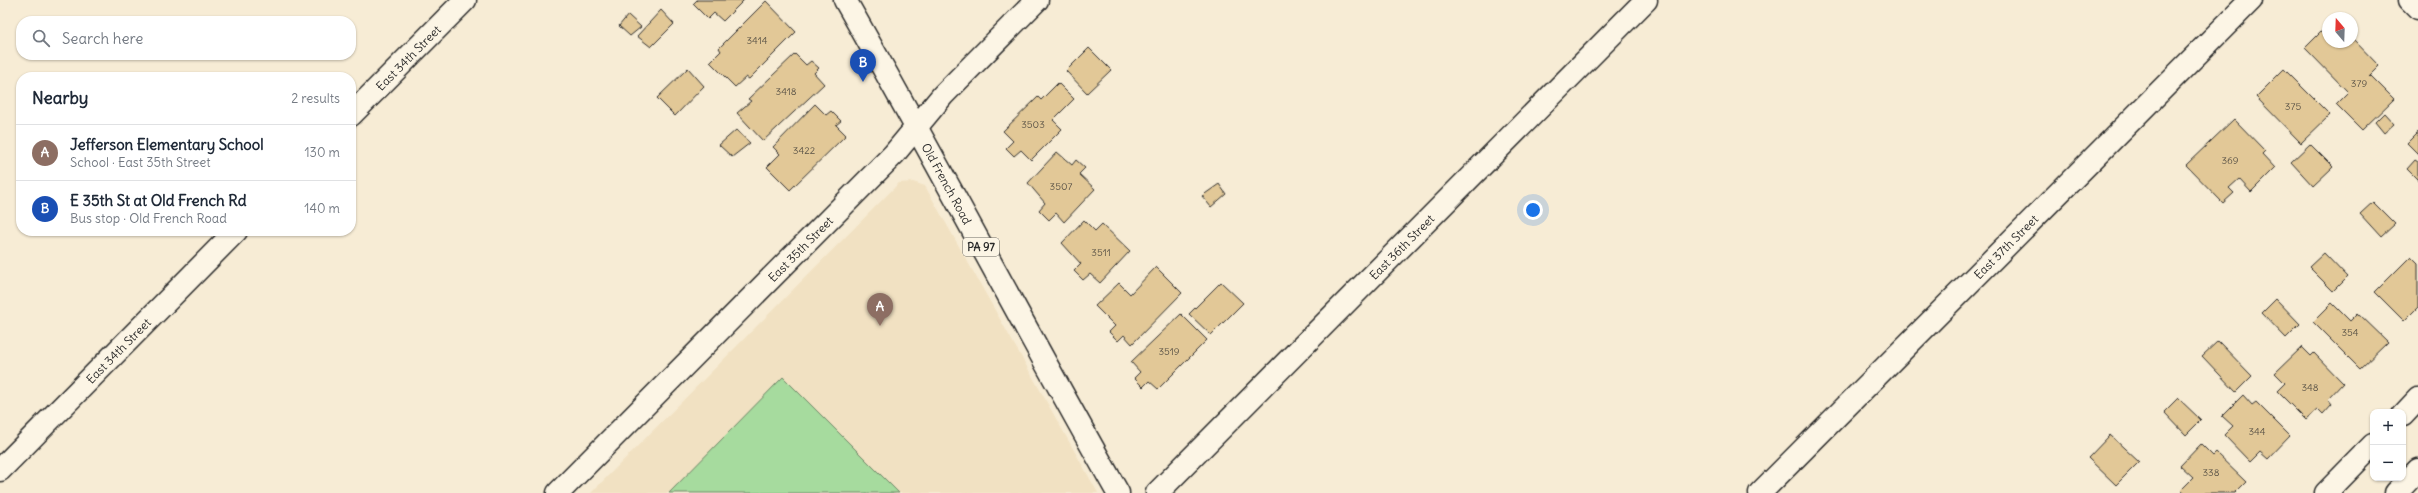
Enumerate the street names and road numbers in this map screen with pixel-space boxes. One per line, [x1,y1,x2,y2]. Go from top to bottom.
street label: East 34th Street [373,22,444,93]
street label: Old French Road [919,140,975,227]
street label: East 36th Street [1366,211,1437,282]
street label: East 37th Street [1970,211,2041,282]
street label: East 35th Street [765,213,836,284]
road number: PA 97 [963,238,999,256]
street label: East 34th Street [83,315,154,386]

